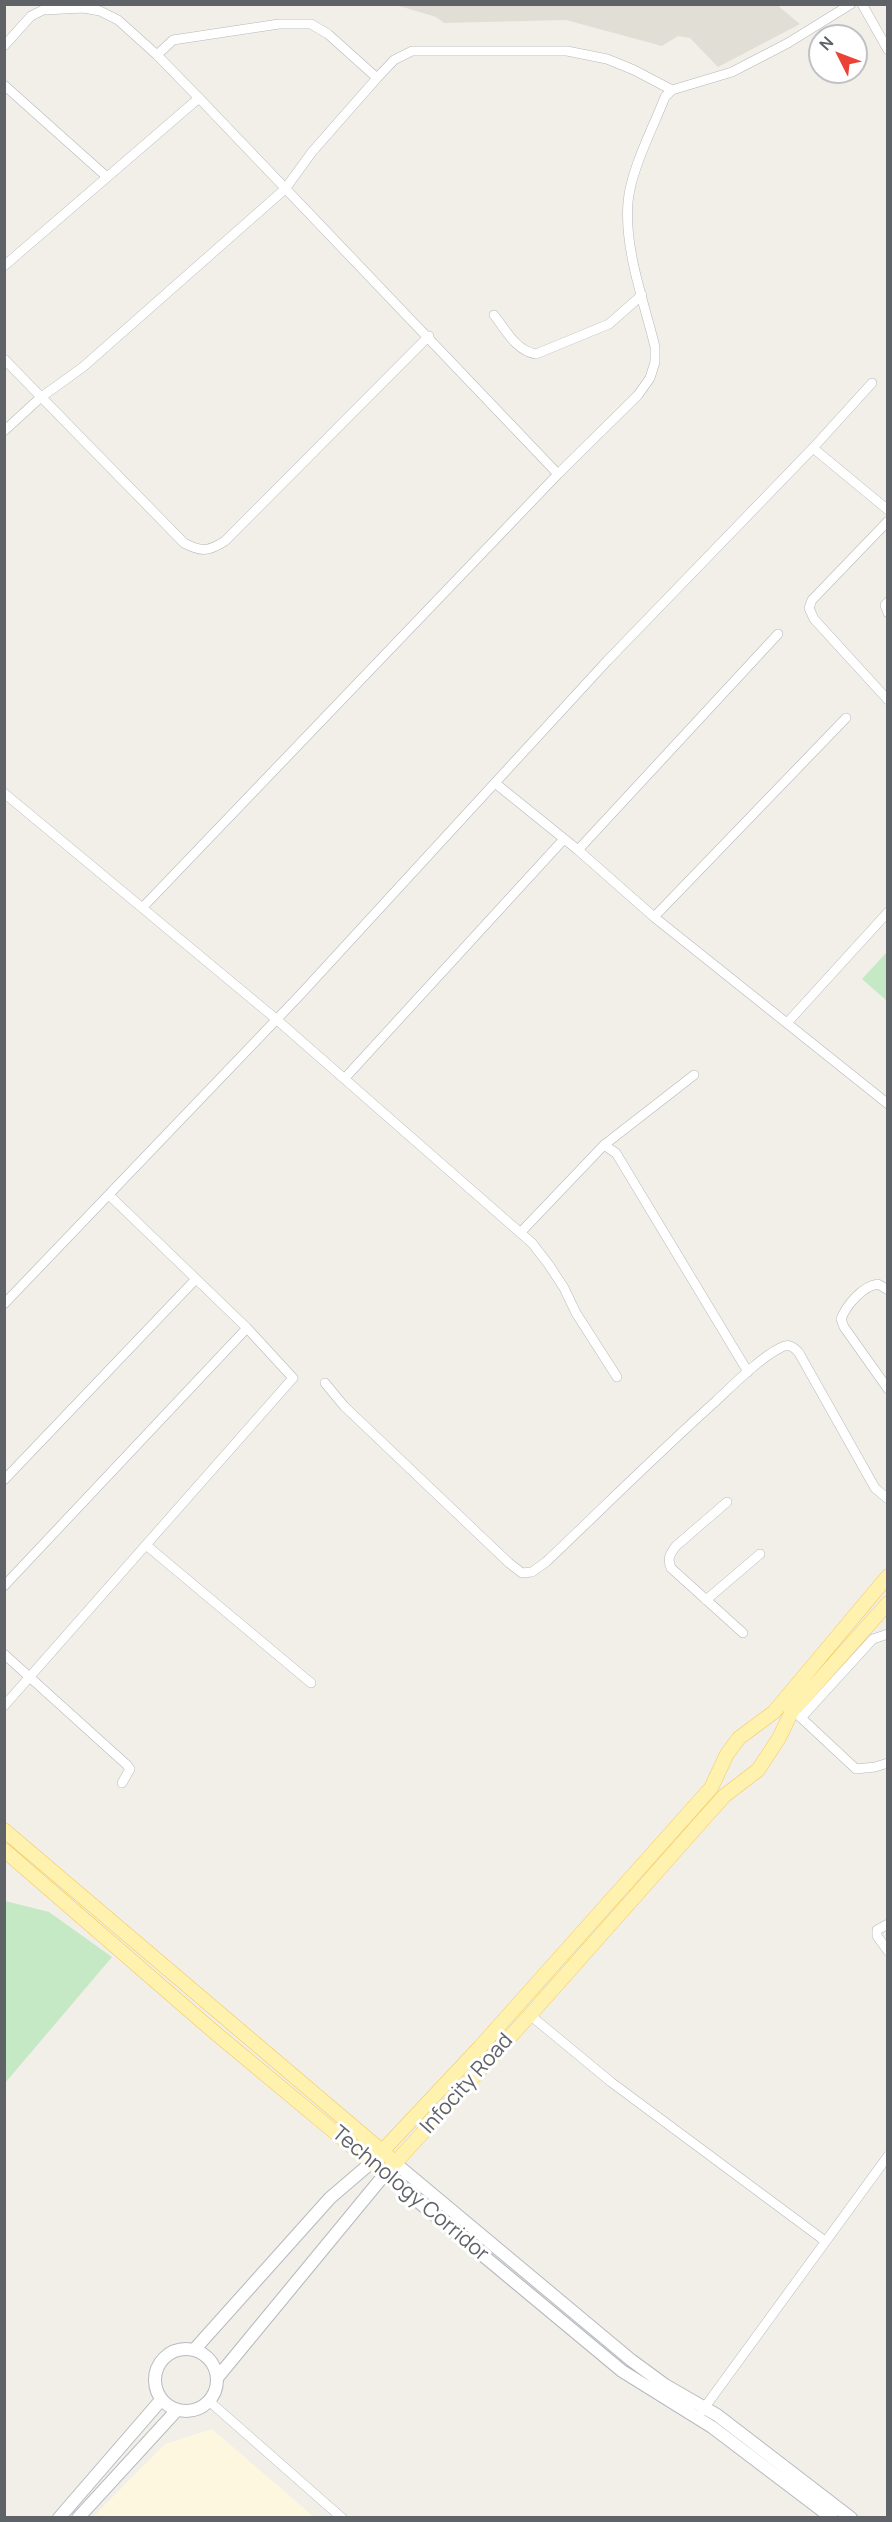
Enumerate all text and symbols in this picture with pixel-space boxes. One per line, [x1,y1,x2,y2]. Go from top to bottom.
north arrow [808,24,868,84]
text: N [814,32,838,55]
street label: Infocity Road [415,2029,519,2139]
street label: Technology Corridor [326,2121,494,2267]

